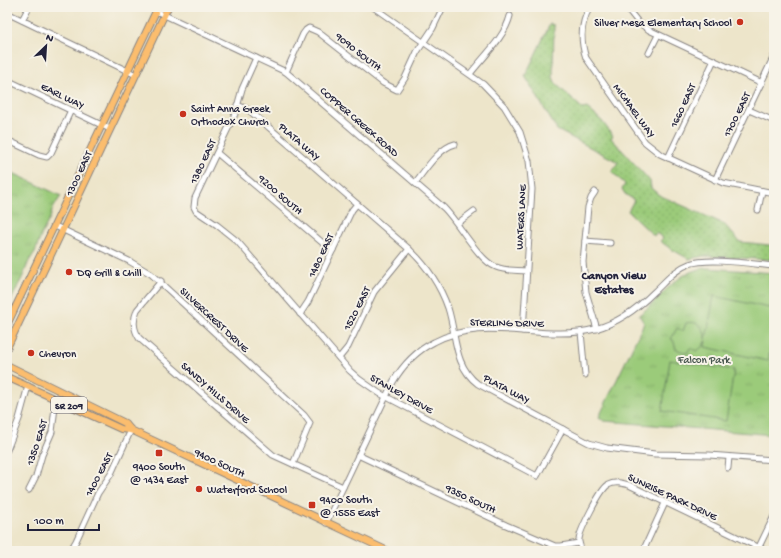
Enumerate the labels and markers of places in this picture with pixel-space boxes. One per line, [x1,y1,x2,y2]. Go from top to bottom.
marker: Silver Mesa Elementary School [735,17,745,27]
place label: Silver Mesa Elementary School [594,18,733,30]
place label: Saint Anna Greek Orthodox Church [191,104,271,129]
marker: Saint Anna Greek Orthodox Church [178,109,188,119]
marker: DQ Grill & Chill [64,267,74,277]
place label: DQ Grill & Chill [76,268,142,280]
marker: Chevron [26,348,36,358]
place label: Chevron [39,349,77,361]
marker: 9400 South @ 1434 East [154,448,164,458]
place label: 9400 South @ 1434 East [130,462,190,487]
marker: Waterford School [194,484,204,494]
place label: Waterford School [207,484,288,497]
place label: 9400 South @ 1555 East [319,495,381,520]
marker: 9400 South @ 1555 East [307,500,317,510]

